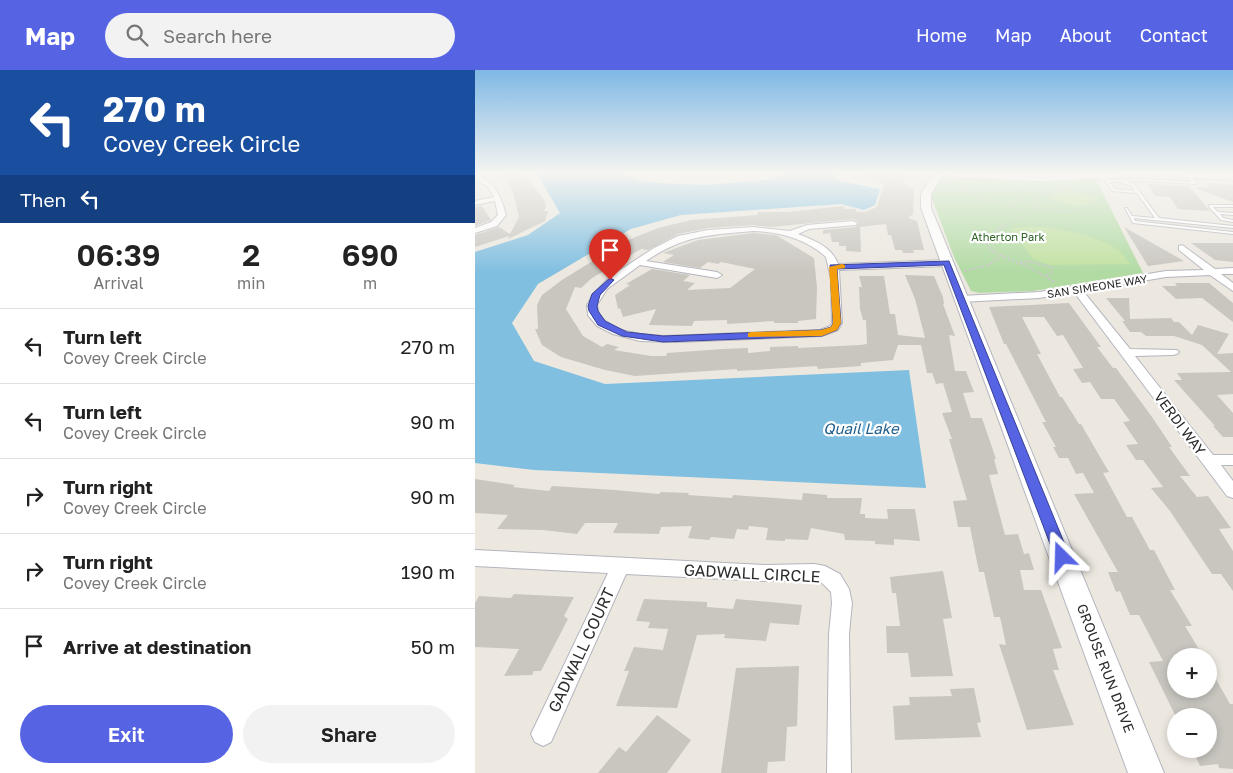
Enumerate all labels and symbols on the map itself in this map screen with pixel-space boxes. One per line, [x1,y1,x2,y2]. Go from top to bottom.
pin [589,229,631,280]
park label: Atherton Park [971,230,1045,243]
street label: SAN SIMEONE WAY [1046,272,1148,300]
street label: VERDI WAY [1151,388,1209,458]
water label: Quail Lake [823,419,900,437]
position arrow [1035,530,1087,582]
street label: GADWALL CIRCLE [683,559,821,587]
street label: GADWALL COURT [543,584,619,715]
street label: GROUSE RUN DRIVE [1074,601,1138,735]

